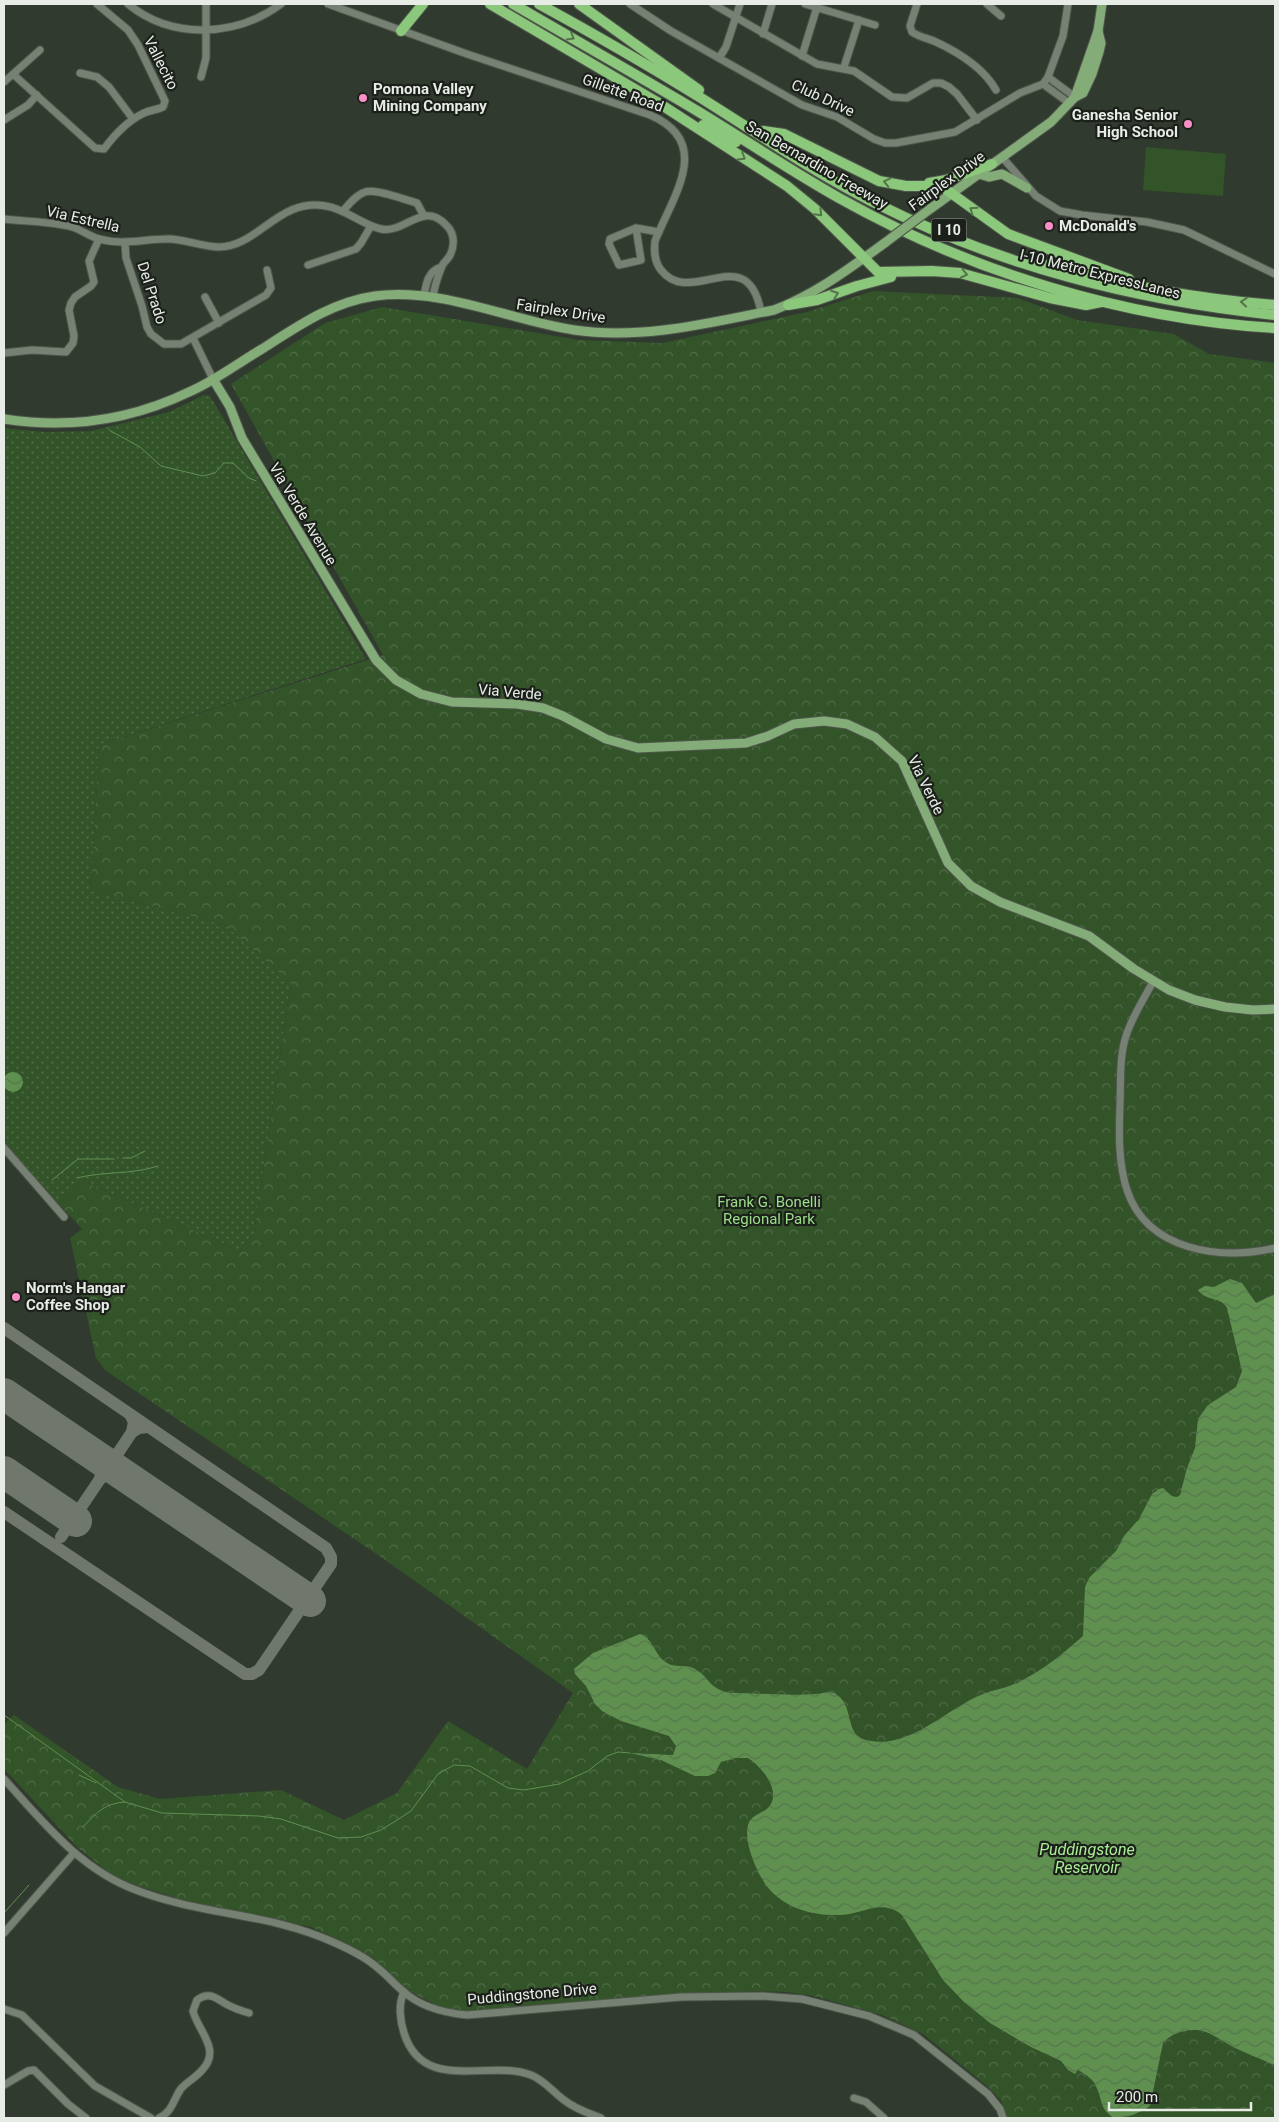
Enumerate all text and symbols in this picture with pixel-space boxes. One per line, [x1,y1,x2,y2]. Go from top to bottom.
one-way arrow [566,31,575,41]
street label: Vallecito [140,33,182,93]
street label: Gillette Road [580,70,666,116]
street label: Club Drive [789,76,857,120]
place label: Pomona Valley Mining Company [373,80,487,115]
marker: Pomona Valley Mining Company [357,92,369,104]
place label: Ganesha Senior High School [1072,106,1179,141]
street label: San Bernardino Freeway [743,117,891,213]
marker: Ganesha Senior High School [1182,118,1194,130]
street label: Fairplex Drive [905,147,989,215]
one-way arrow [737,151,746,160]
one-way arrow [883,177,892,188]
street label: Via Estrella [45,202,121,236]
one-way arrow [813,207,822,216]
one-way arrow [969,207,979,216]
place label: McDonald's [1059,217,1137,235]
road number: I 10 [932,218,966,242]
marker: McDonald's [1043,220,1055,232]
street label: I-10 Metro ExpressLanes [1018,245,1182,303]
street label: Del Prado [133,260,171,326]
one-way arrow [960,268,969,279]
one-way arrow [830,290,838,300]
street label: Fairplex Drive [515,295,607,327]
one-way arrow [1239,297,1247,308]
street label: Via Verde Avenue [265,459,341,569]
street label: Via Verde [478,680,543,704]
street label: Via Verde [904,752,948,818]
park label: Frank G. Bonelli Regional Park [717,1193,821,1228]
place label: Norm's Hangar Coffee Shop [26,1279,126,1314]
marker: Norm's Hangar Coffee Shop [10,1291,22,1303]
water label: Puddingstone Reservoir [1039,1840,1135,1877]
street label: Puddingstone Drive [467,1979,597,2009]
scale bar [1109,2080,1252,2112]
text: 200 m [1116,2088,1158,2106]

